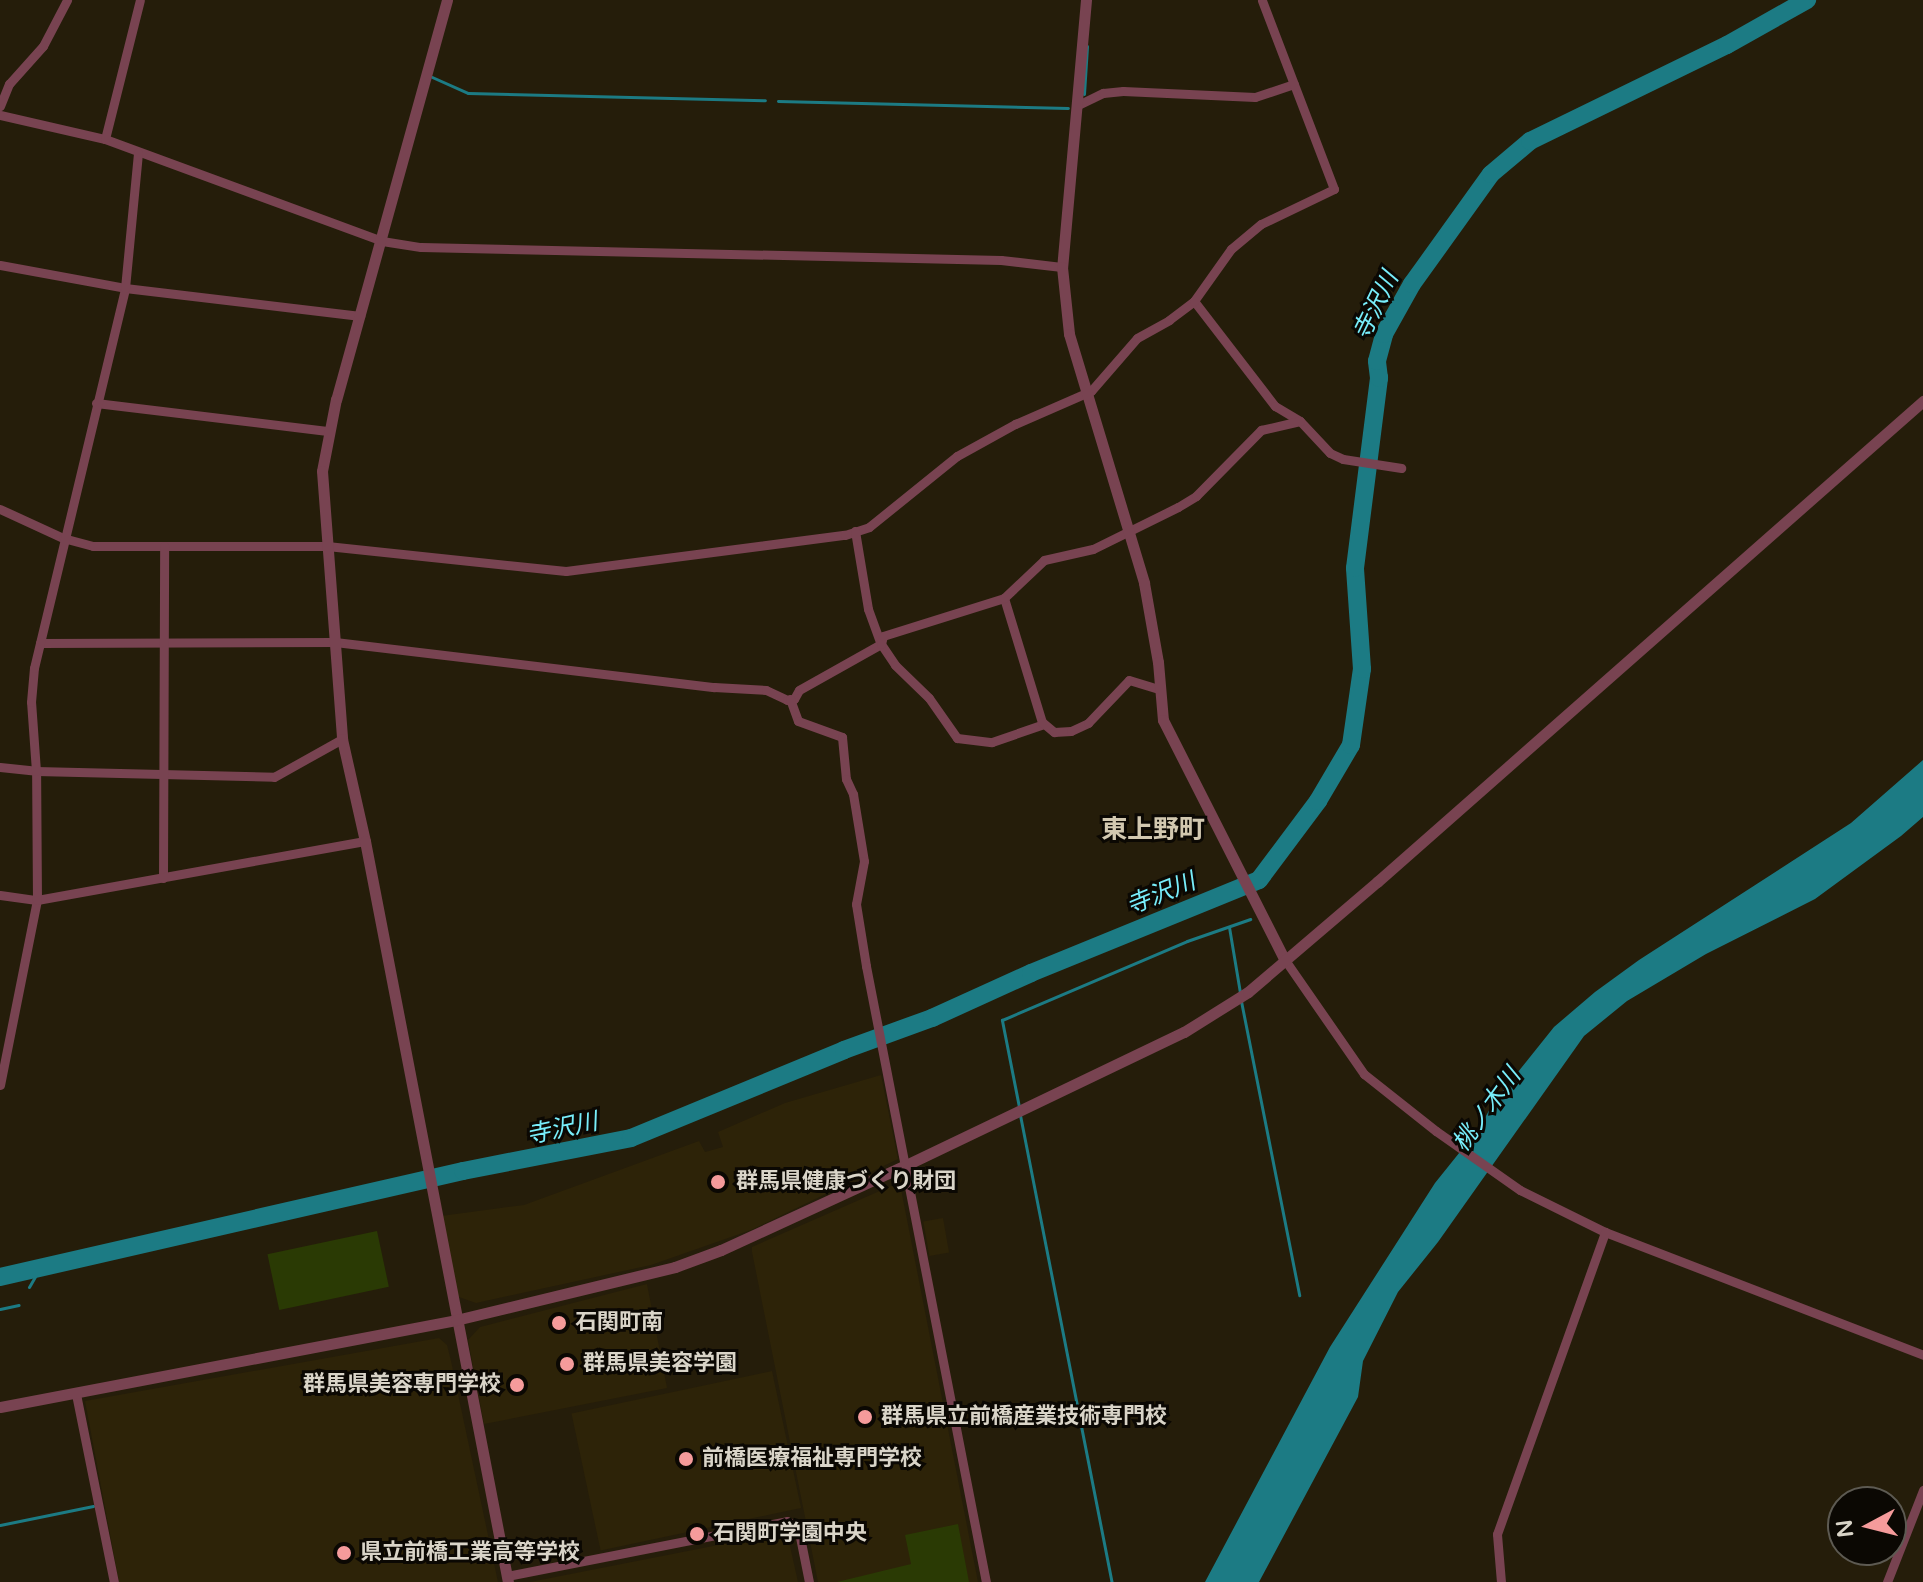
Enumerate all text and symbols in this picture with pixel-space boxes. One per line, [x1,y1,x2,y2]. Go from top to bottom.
water label: 寺沢川 [1347,267,1405,345]
district label: 東上野町 [1101,814,1205,846]
water label: 寺沢川 [1122,867,1200,921]
water label: 桃ノ木川 [1447,1063,1527,1157]
water label: 寺沢川 [524,1107,600,1151]
place label: 群馬県健康づくり財団 [736,1169,956,1195]
marker: 群馬県健康づくり財団 [707,1171,729,1193]
place label: 石関町南 [575,1310,663,1336]
marker: 石関町南 [550,1314,568,1332]
place label: 群馬県美容学園 [583,1351,737,1377]
marker: 群馬県美容学園 [558,1355,576,1373]
place label: 群馬県美容専門学校 [303,1372,501,1398]
marker: 群馬県美容専門学校 [508,1376,526,1394]
place label: 群馬県立前橋産業技術専門校 [881,1404,1167,1430]
marker: 群馬県立前橋産業技術専門校 [856,1408,874,1426]
place label: 前橋医療福祉専門学校 [702,1446,922,1472]
marker: 前橋医療福祉専門学校 [677,1450,695,1468]
north arrow [1827,1486,1907,1566]
text: N [1831,1518,1859,1539]
place label: 石関町学園中央 [713,1521,867,1547]
marker: 石関町学園中央 [688,1525,706,1543]
place label: 県立前橋工業高等学校 [360,1540,580,1566]
marker: 県立前橋工業高等学校 [335,1544,353,1562]

